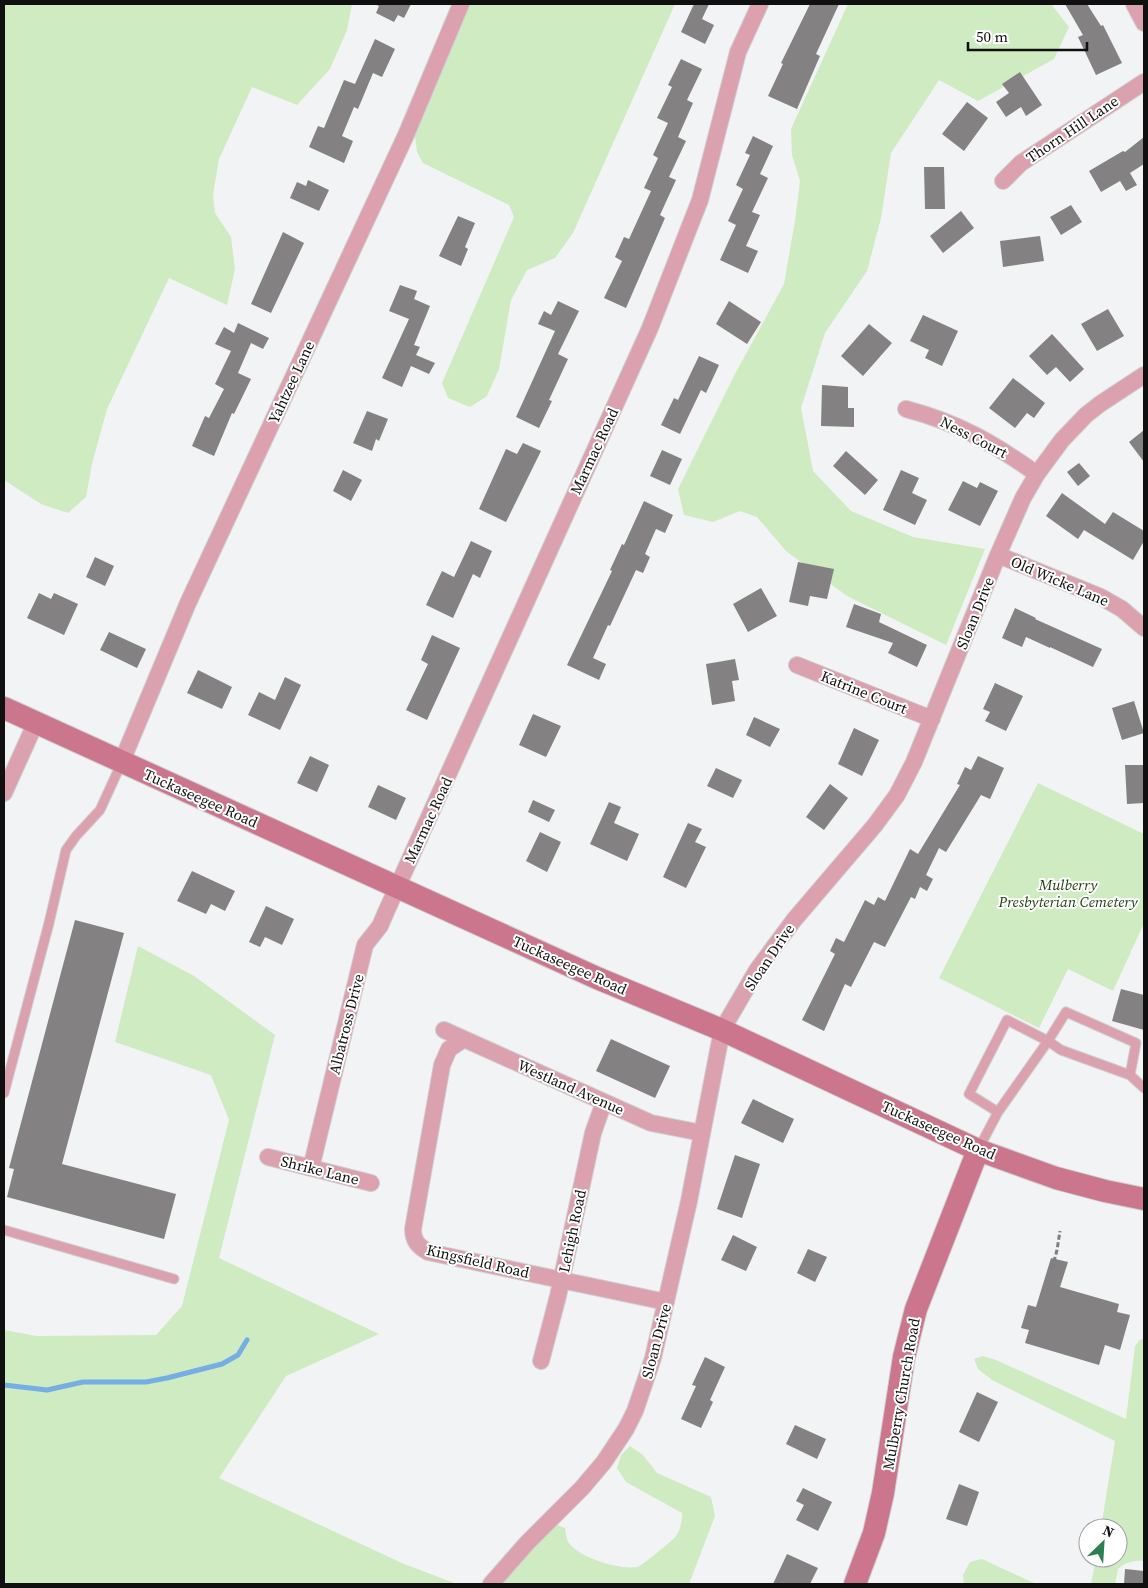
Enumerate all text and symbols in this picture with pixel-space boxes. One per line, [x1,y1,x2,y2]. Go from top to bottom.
scale bar [968,20,1087,52]
text: 50 m [976,26,1008,47]
street label: Thorn Hill Lane [1022,90,1123,168]
street label: Yahtzee Lane [263,337,319,427]
street label: Marmac Road [565,404,623,498]
street label: Ness Court [937,411,1011,463]
street label: Old Wicke Lane [1008,551,1113,611]
street label: Sloan Drive [951,573,999,652]
street label: Katrine Court [818,665,910,719]
street label: Tuckaseegee Road [141,763,262,833]
street label: Marmac Road [399,773,457,867]
park label: Mulberry Presbyterian Cemetery [997,874,1138,912]
street label: Sloan Drive [739,919,799,995]
street label: Tuckaseegee Road [510,930,631,1000]
street label: Albatross Drive [323,971,369,1076]
street label: Westland Avenue [514,1054,628,1120]
street label: Tuckaseegee Road [879,1095,1000,1165]
street label: Shrike Lane [279,1150,362,1190]
street label: Lehigh Road [553,1187,591,1274]
street label: Kingsfield Road [425,1239,532,1283]
street label: Sloan Drive [636,1301,676,1381]
street label: Mulberry Church Road [877,1316,925,1472]
north arrow [1078,1518,1128,1568]
text: N [1100,1520,1117,1542]

